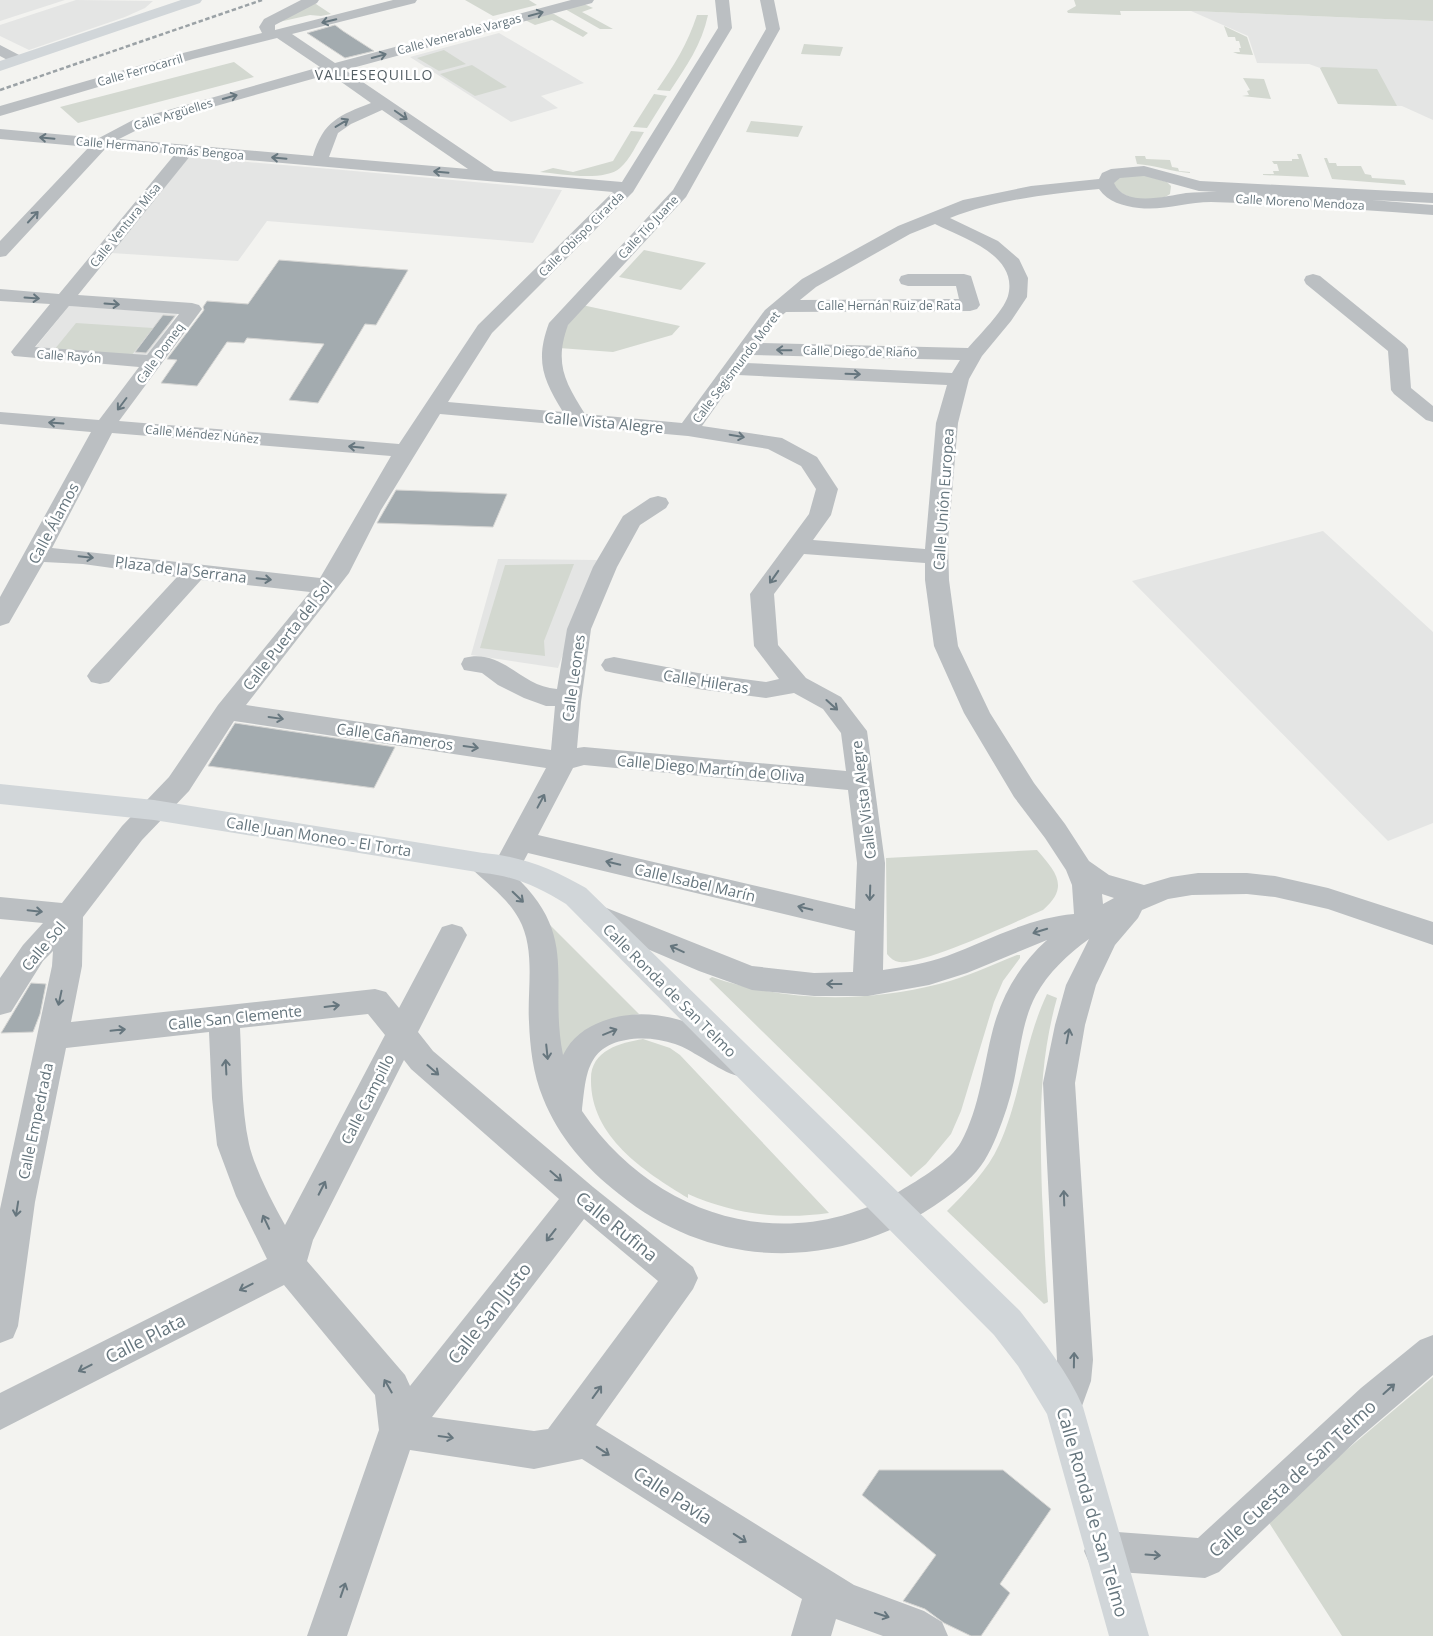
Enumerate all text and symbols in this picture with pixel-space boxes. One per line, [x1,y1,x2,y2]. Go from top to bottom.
one-way arrow [528,8,544,18]
street label: Calle Venerable Vargas [395,9,523,59]
one-way arrow [322,17,338,26]
street label: Calle Ferrocarril [95,50,185,90]
one-way arrow [371,51,387,60]
district label: VALLESEQUILLO [315,65,433,84]
one-way arrow [221,91,237,101]
street label: Calle Argüelles [131,94,215,134]
one-way arrow [394,110,408,120]
one-way arrow [334,118,348,128]
street label: Calle Hermano Tomás Bengoa [75,132,245,164]
one-way arrow [40,133,56,143]
one-way arrow [271,154,287,163]
one-way arrow [433,167,449,177]
street label: Calle Ventura Misa [86,179,164,271]
street label: Calle Obispo Cirarda [535,188,627,280]
street label: Calle Moreno Mendoza [1235,190,1365,214]
street label: Calle Tío Juane [614,191,682,263]
one-way arrow [27,210,39,223]
one-way arrow [24,293,40,302]
street label: Calle Hernán Ruiz de Rata [817,297,961,314]
one-way arrow [104,299,120,308]
street label: Calle Segismundo Moret [688,308,784,426]
street label: Calle Domeq [132,319,188,387]
street label: Calle Diego de Riaño [803,342,917,360]
street label: Calle Rayón [36,345,102,367]
one-way arrow [776,345,792,354]
one-way arrow [844,370,860,379]
one-way arrow [117,397,127,411]
street label: Calle Vista Alegre [544,407,664,437]
one-way arrow [49,418,65,427]
street label: Calle Méndez Núñez [144,421,260,447]
street label: Calle Unión Europea [928,427,958,571]
one-way arrow [728,432,744,442]
one-way arrow [349,442,365,452]
street label: Calle Álamos [23,479,83,567]
street label: Plaza de la Serrana [114,551,248,587]
one-way arrow [77,552,93,562]
one-way arrow [769,570,779,584]
one-way arrow [256,574,272,584]
street label: Calle Puerta del Sol [238,576,336,694]
street label: Calle Leones [557,633,589,723]
street label: Calle Hileras [662,664,750,698]
one-way arrow [825,699,838,711]
one-way arrow [267,713,283,723]
street label: Calle Cañameros [335,718,455,754]
street label: Calle Vista Alegre [846,739,880,861]
one-way arrow [463,742,479,752]
street label: Calle Diego Martín de Oliva [616,750,806,786]
one-way arrow [537,794,546,809]
street label: Calle Juan Moneo - El Torta [225,811,413,861]
one-way arrow [605,858,621,867]
street label: Calle Isabel Marín [633,858,757,906]
one-way arrow [865,884,875,901]
one-way arrow [512,891,524,903]
one-way arrow [797,903,813,912]
one-way arrow [26,906,42,916]
street label: Calle Sol [16,917,70,975]
street label: Calle Ronda de San Telmo [599,919,741,1061]
one-way arrow [1032,927,1048,937]
one-way arrow [670,943,685,953]
one-way arrow [826,979,842,989]
one-way arrow [55,990,65,1006]
street label: Calle San Clemente [167,1000,303,1034]
one-way arrow [324,1001,340,1011]
one-way arrow [110,1025,126,1035]
one-way arrow [602,1026,617,1036]
one-way arrow [1063,1028,1073,1044]
one-way arrow [542,1044,552,1060]
street label: Calle Campillo [336,1050,398,1148]
one-way arrow [222,1059,231,1075]
street label: Calle Empedrada [13,1061,57,1181]
one-way arrow [427,1064,440,1076]
one-way arrow [550,1170,563,1182]
one-way arrow [317,1181,327,1196]
street label: Calle Rufina [571,1186,663,1266]
one-way arrow [1059,1190,1069,1206]
one-way arrow [12,1200,22,1216]
one-way arrow [261,1215,270,1230]
one-way arrow [545,1229,556,1242]
street label: Calle San Justo [442,1257,536,1369]
one-way arrow [239,1283,254,1292]
street label: Calle Plata [101,1308,189,1368]
one-way arrow [1069,1352,1079,1368]
one-way arrow [78,1364,93,1373]
one-way arrow [383,1378,393,1393]
one-way arrow [1382,1383,1395,1395]
one-way arrow [592,1386,602,1400]
street label: Calle Cuesta de San Telmo [1203,1394,1381,1562]
street label: Calle Ronda de San Telmo [1052,1404,1134,1620]
one-way arrow [437,1432,453,1442]
one-way arrow [596,1446,610,1456]
street label: Calle Pavía [629,1461,717,1529]
one-way arrow [733,1533,747,1543]
one-way arrow [1145,1550,1161,1559]
one-way arrow [339,1583,348,1598]
one-way arrow [874,1611,890,1621]

